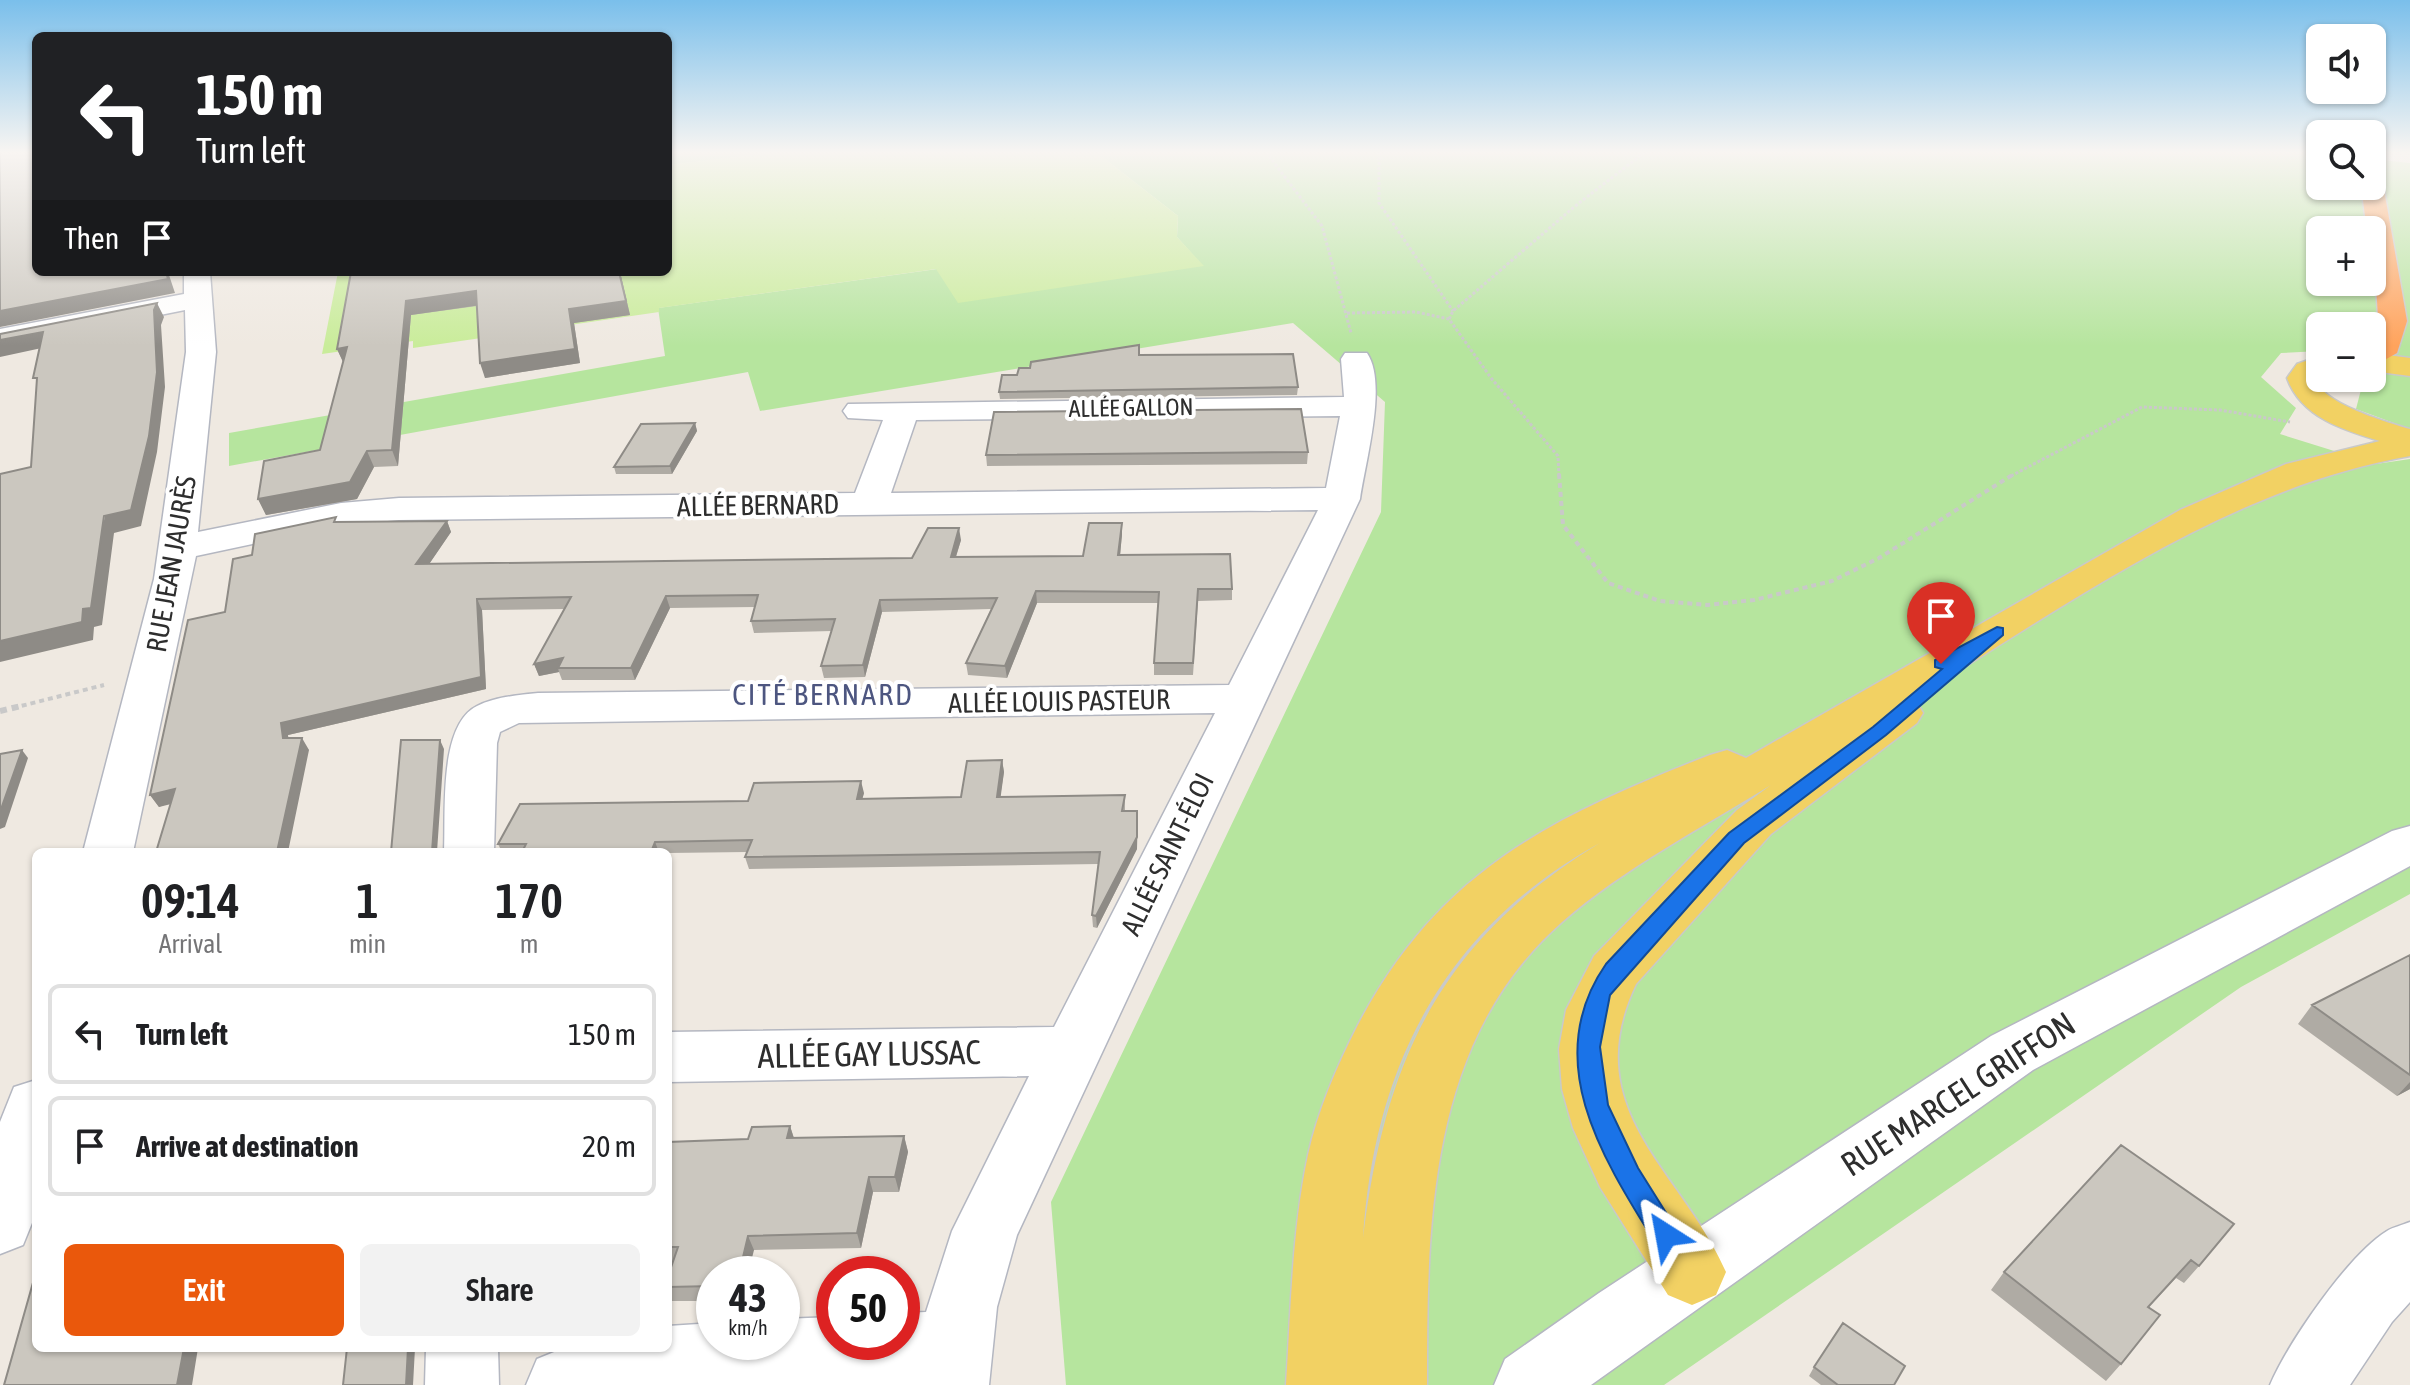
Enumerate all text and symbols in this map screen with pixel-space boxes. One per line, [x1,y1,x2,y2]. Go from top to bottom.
map controls [2306,24,2386,392]
button: sound [2306,24,2386,104]
text: 150 m [196,63,323,127]
icon: left [64,64,168,168]
button: search [2306,120,2386,200]
text: Turn left [196,129,306,171]
icon: arrive [135,216,179,260]
button: + [2306,216,2386,296]
text: Then [64,221,119,255]
button: − [2306,312,2386,392]
street label: ALLÉE GALLON [1068,393,1194,422]
street label: RUE JEAN JAURÈS [140,473,202,654]
street label: ALLÉE BERNARD [677,488,839,522]
pin [1907,582,1975,664]
icon: arrive [1919,594,1963,638]
district label: CITÉ BERNARD [732,677,914,711]
street label: ALLÉE LOUIS PASTEUR [948,683,1170,719]
street label: ALLÉE SAINT-ÉLOI [1114,768,1220,940]
text: 09:14 [141,873,240,928]
text: 1 [356,873,379,928]
text: 170 [495,873,563,928]
text: Arrival [159,929,222,959]
text: min [349,929,386,959]
text: m [520,929,538,959]
street label: RUE MARCEL GRIFFON [1834,1003,2082,1184]
icon: left [68,1012,112,1056]
text: Turn left [136,1017,228,1051]
text: 150 m [568,1017,636,1051]
street label: ALLÉE GAY LUSSAC [757,1032,981,1075]
icon: arrive [68,1124,112,1168]
text: Arrive at destination [136,1129,358,1163]
text: 20 m [582,1129,636,1163]
position arrow [1624,1193,1708,1277]
button: Exit [64,1244,344,1336]
button: Share [360,1244,640,1336]
speed limit sign: 50 [816,1256,920,1360]
text: 43 [729,1275,767,1320]
text: km/h [728,1316,768,1339]

